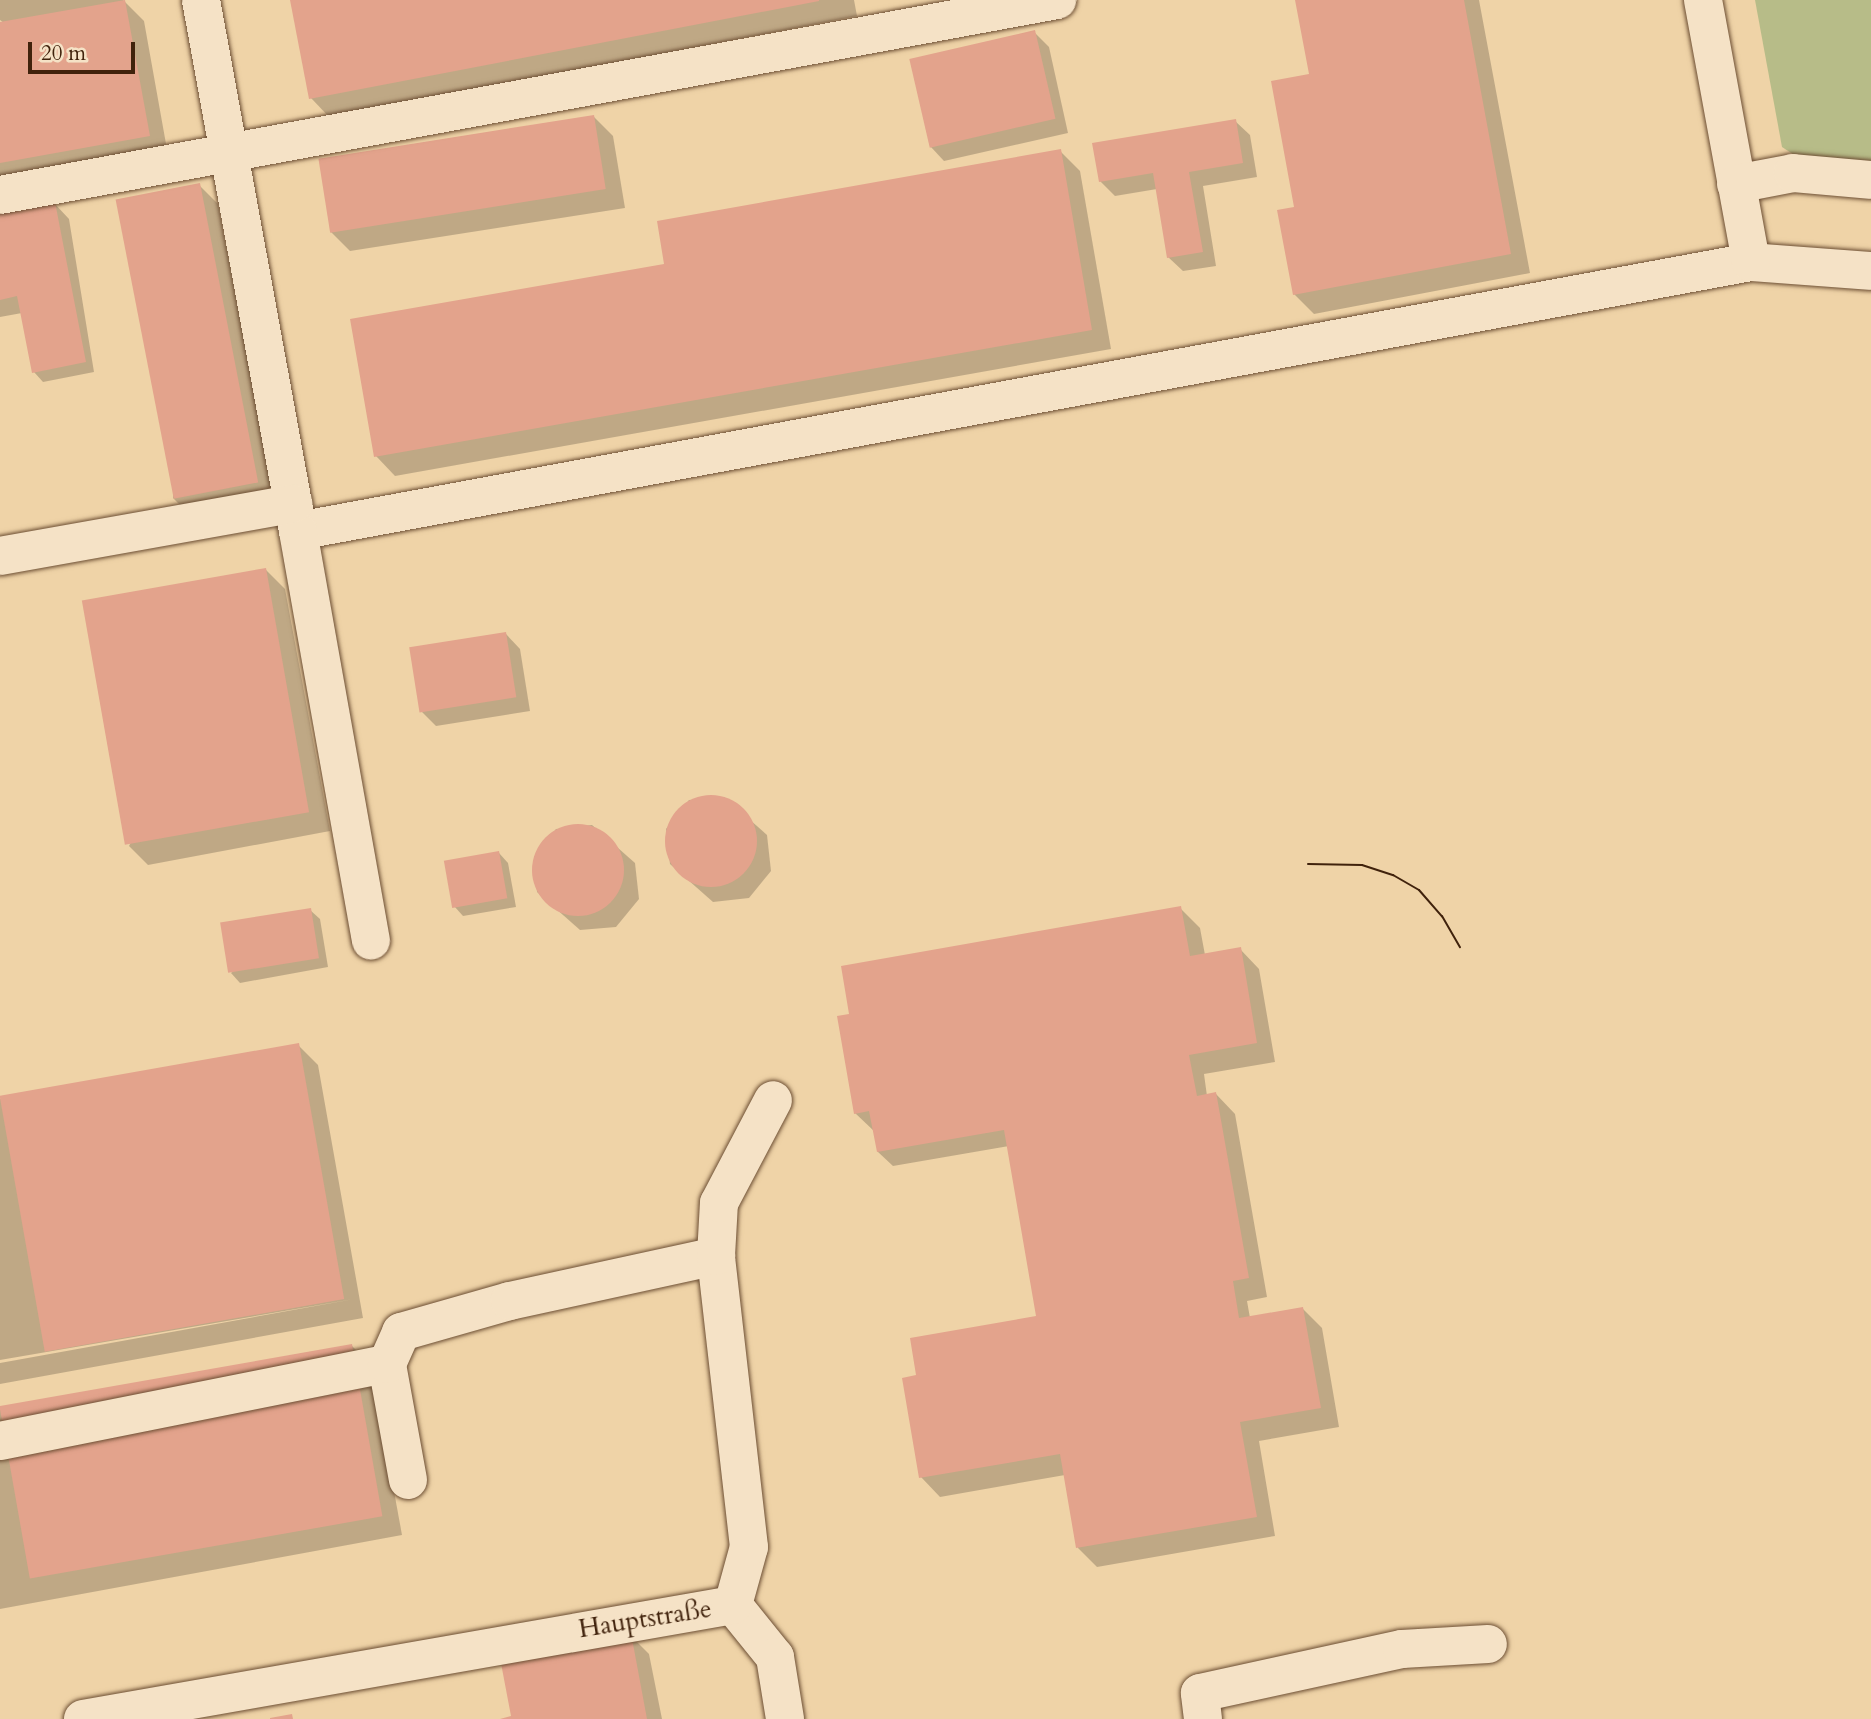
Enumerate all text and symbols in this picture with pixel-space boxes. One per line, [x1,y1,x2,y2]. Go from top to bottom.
scale bar [32,28,138,72]
text: 20 m [41,39,86,68]
street label: Hauptstraße [576,1593,714,1645]

